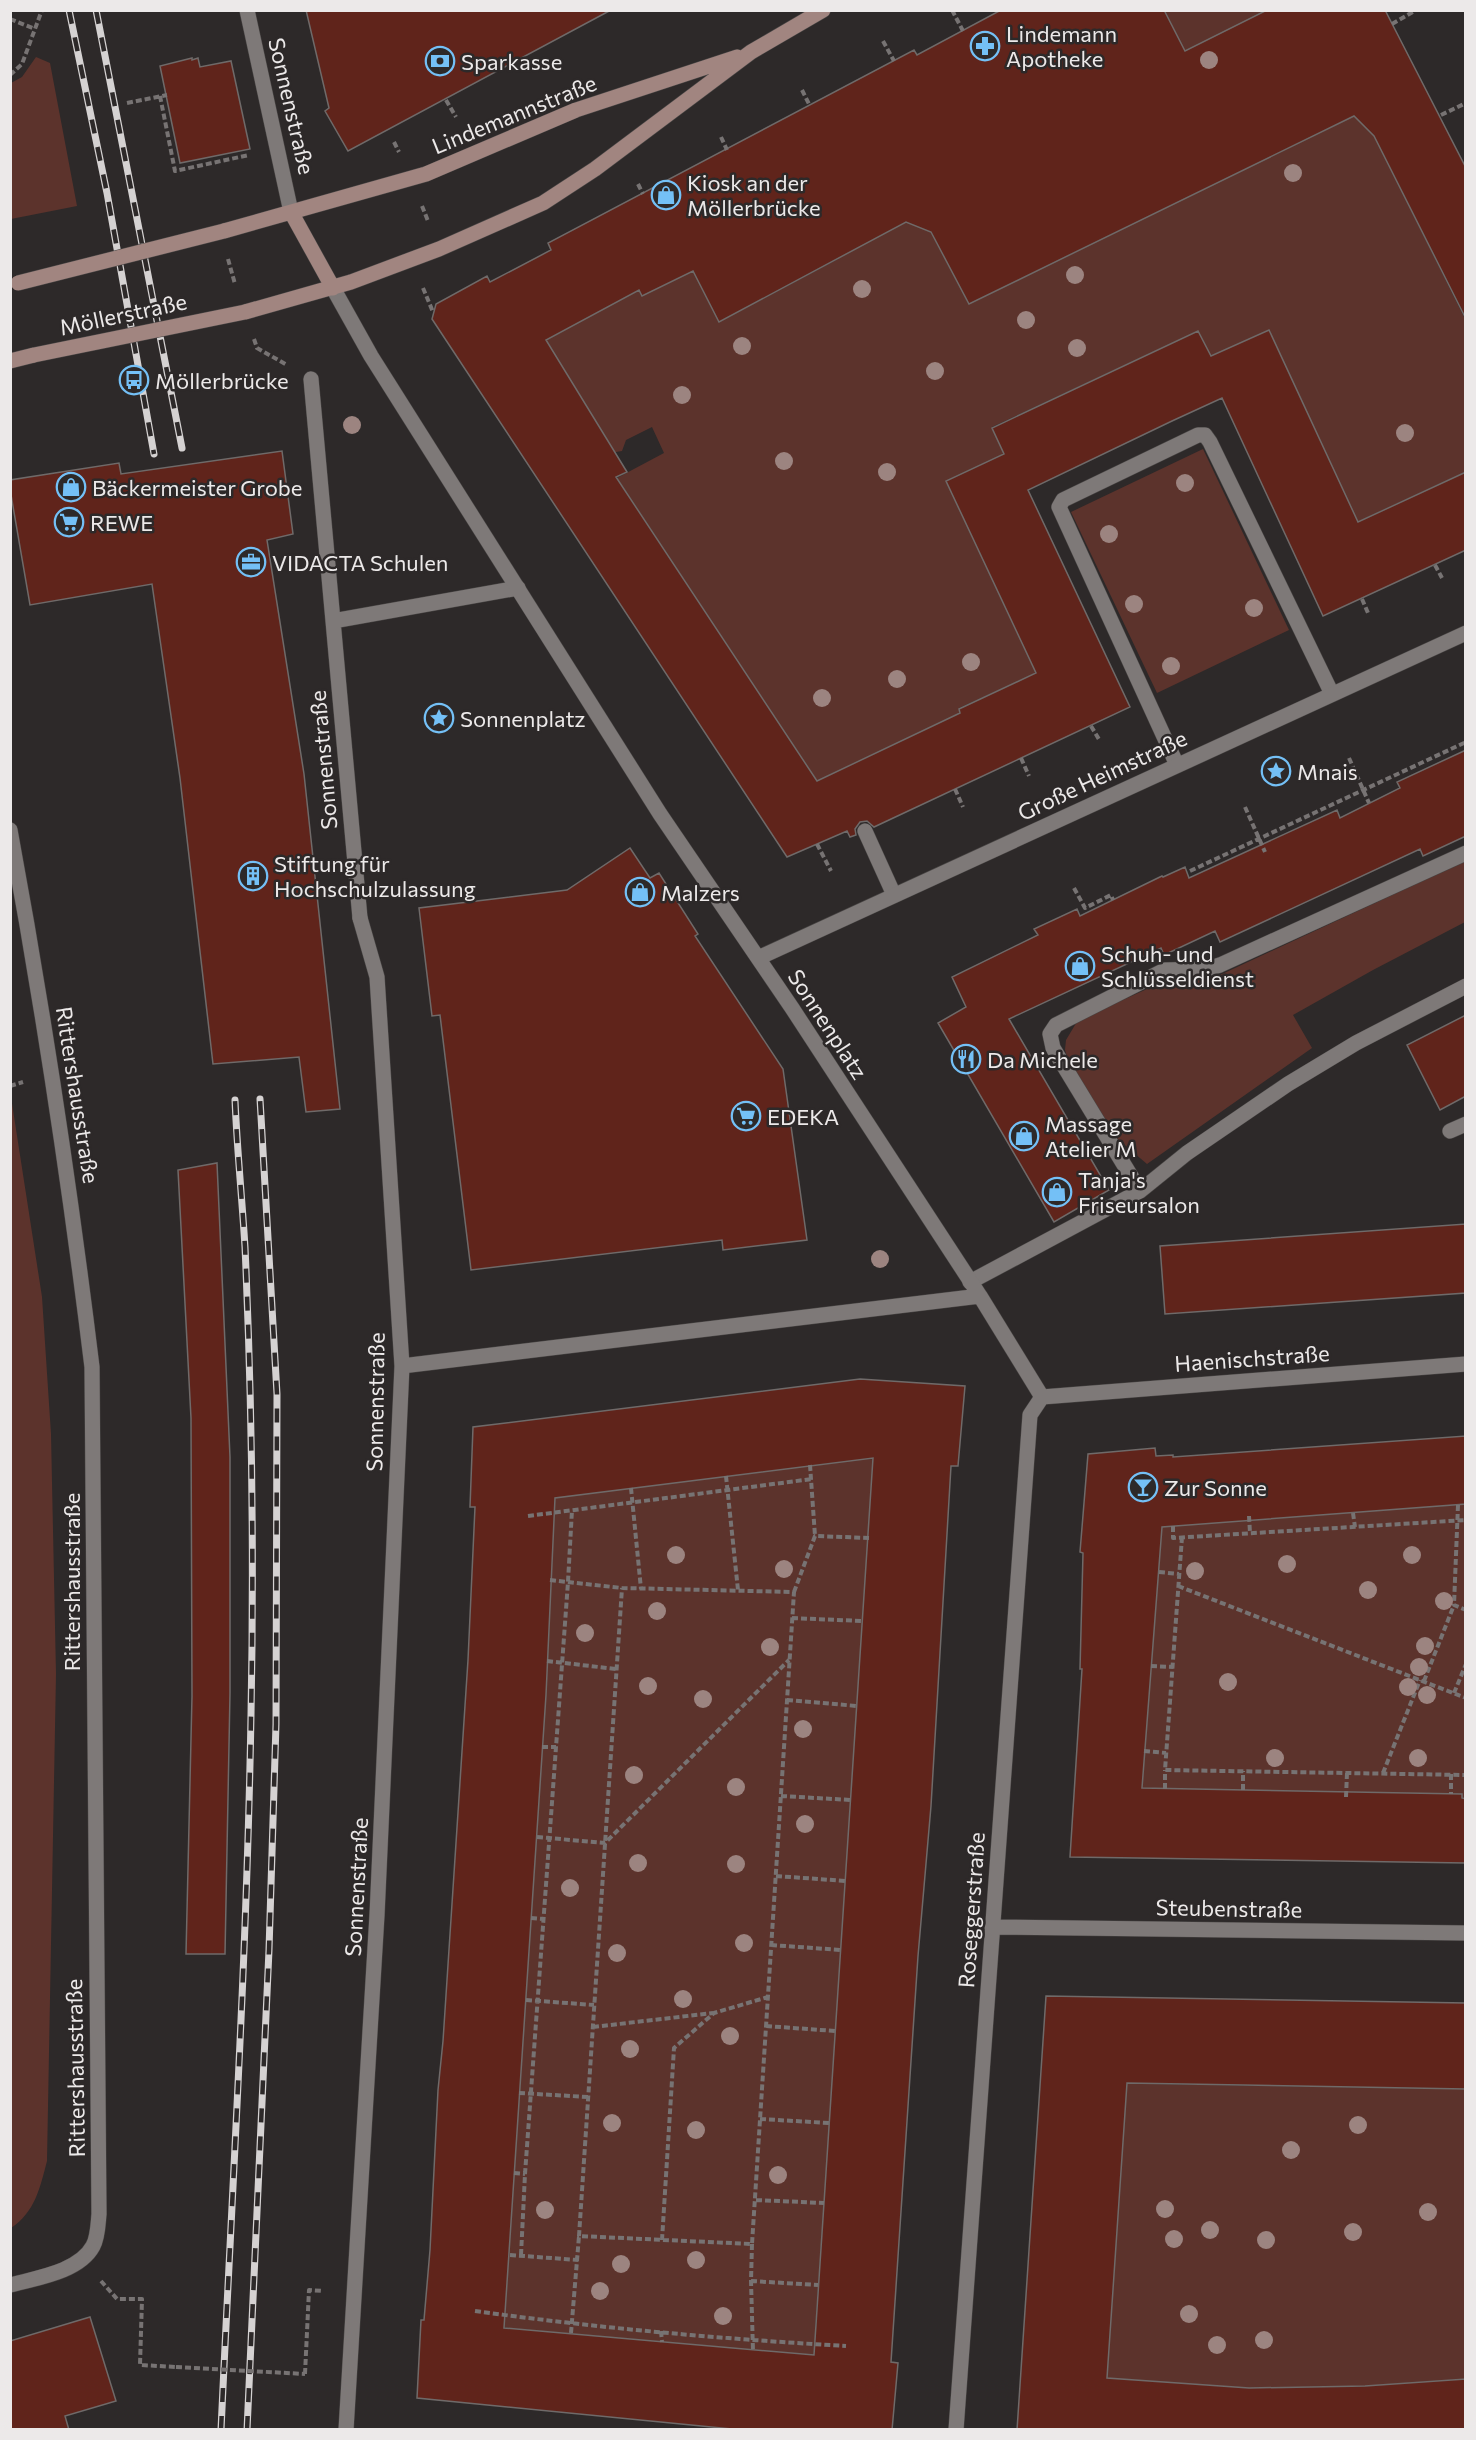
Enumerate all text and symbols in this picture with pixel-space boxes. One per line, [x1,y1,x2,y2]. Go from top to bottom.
place label: Lindemann Apotheke [1006,20,1117,72]
pharmacy icon: Lindemann Apotheke [969,30,1001,62]
street label: Sonnenstraße [263,35,321,177]
bank icon: Sparkasse [424,45,456,77]
place label: Sparkasse [461,48,562,75]
street label: Lindemannstraße [428,69,600,159]
place label: Kiosk an der Möllerbrücke [687,169,821,221]
shop icon: Kiosk an der Möllerbrücke [650,179,682,211]
street label: Möllerstraße [57,287,189,341]
bus stop icon: Möllerbrücke [118,364,150,396]
place label: Möllerbrücke [155,367,289,394]
shop icon: Bäckermeister Grobe [55,471,87,503]
place label: Bäckermeister Grobe [92,474,302,501]
supermarket icon: REWE [53,506,85,538]
place label: REWE [90,509,153,536]
office icon: VIDACTA Schulen [235,546,267,578]
place label: VIDACTA Schulen [272,549,448,576]
street label: Sonnenstraße [303,689,343,831]
place icon: Sonnenplatz [423,702,455,734]
place label: Sonnenplatz [460,705,586,732]
street label: Große Heimstraße [1013,724,1191,826]
place icon: Mnais [1260,755,1292,787]
place label: Mnais [1297,758,1358,785]
place label: Stiftung für Hochschulzulassung [274,850,476,902]
building icon: Stiftung für Hochschulzulassung [237,860,269,892]
shop icon: Malzers [624,876,656,908]
place label: Malzers [661,879,740,906]
place label: Schuh- und Schlüsseldienst [1101,940,1254,992]
shop icon: Schuh- und Schlüsseldienst [1064,950,1096,982]
street label: Sonnenplatz [782,964,874,1084]
street label: Rittershausstraße [51,1005,105,1185]
restaurant icon: Da Michele [950,1043,982,1075]
place label: Da Michele [987,1046,1098,1073]
supermarket icon: EDEKA [730,1100,762,1132]
place label: EDEKA [767,1103,839,1130]
place label: Massage Atelier M [1045,1110,1137,1162]
shop icon: Massage Atelier M [1008,1120,1040,1152]
place label: Tanja's Friseursalon [1078,1166,1200,1218]
shop icon: Tanja's Friseursalon [1041,1176,1073,1208]
street label: Sonnenstraße [360,1332,390,1472]
street label: Haenischstraße [1174,1339,1330,1377]
bar icon: Zur Sonne [1127,1471,1159,1503]
place label: Zur Sonne [1164,1474,1267,1501]
street label: Rittershausstraße [58,1493,85,1671]
street label: Sonnenstraße [339,1817,373,1957]
street label: Roseggerstraße [952,1831,990,1989]
street label: Steubenstraße [1155,1893,1303,1923]
street label: Rittershausstraße [60,1978,90,2158]

